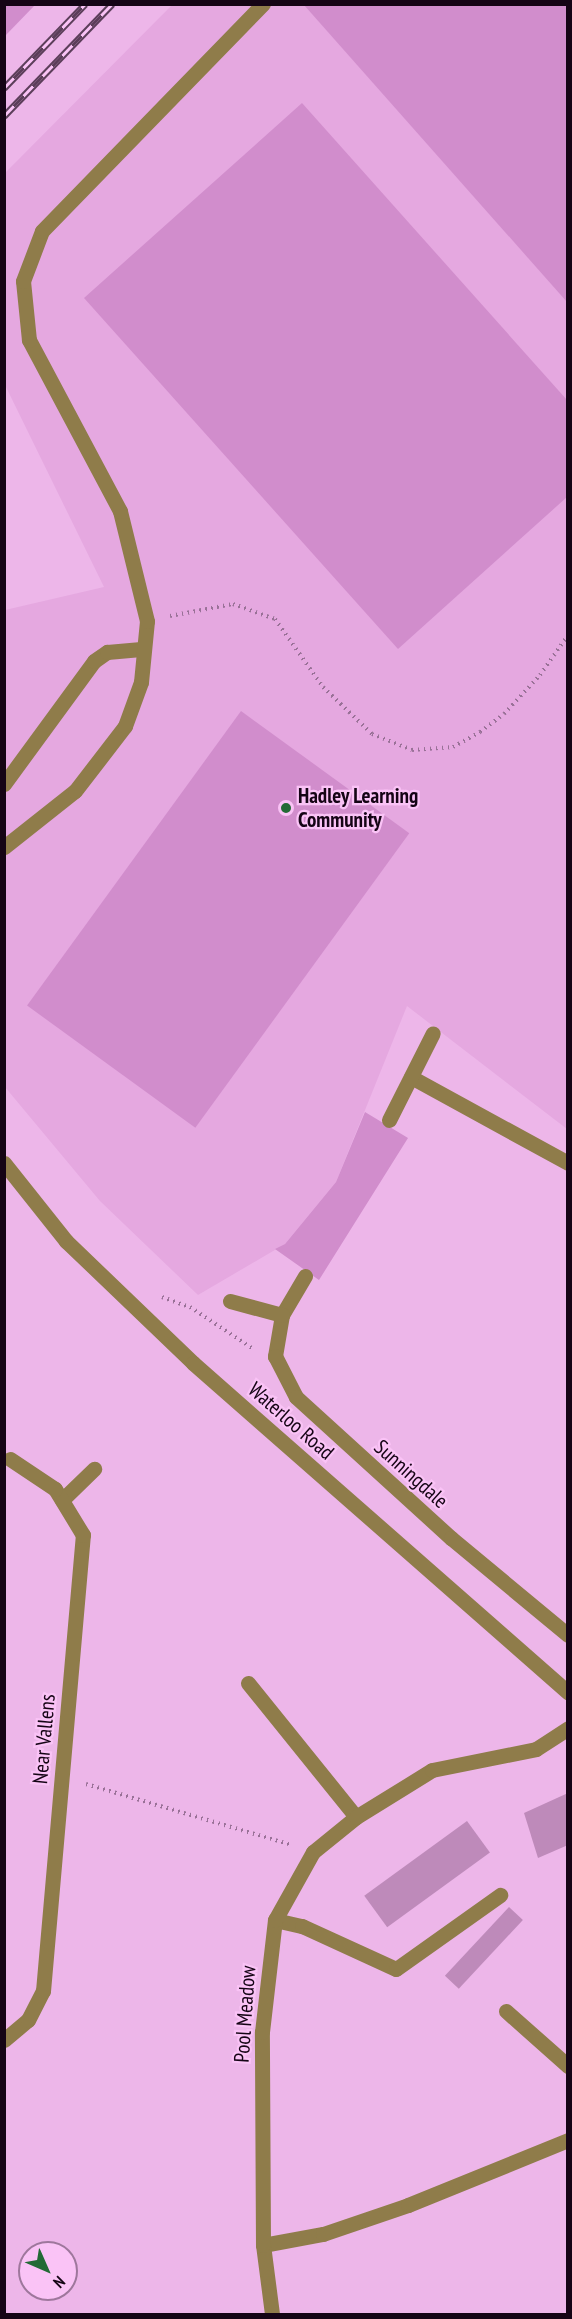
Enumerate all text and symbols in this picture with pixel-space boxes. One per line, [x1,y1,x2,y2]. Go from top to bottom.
place label: Hadley Learning Community [298,783,419,833]
marker: Hadley Learning Community [279,801,293,815]
street label: Waterloo Road [243,1377,339,1465]
street label: Sunningdale [369,1434,453,1514]
street label: Near Vallens [27,1693,61,1785]
street label: Pool Meadow [229,1965,261,2063]
north arrow [18,2241,78,2301]
text: N [49,2272,69,2292]

